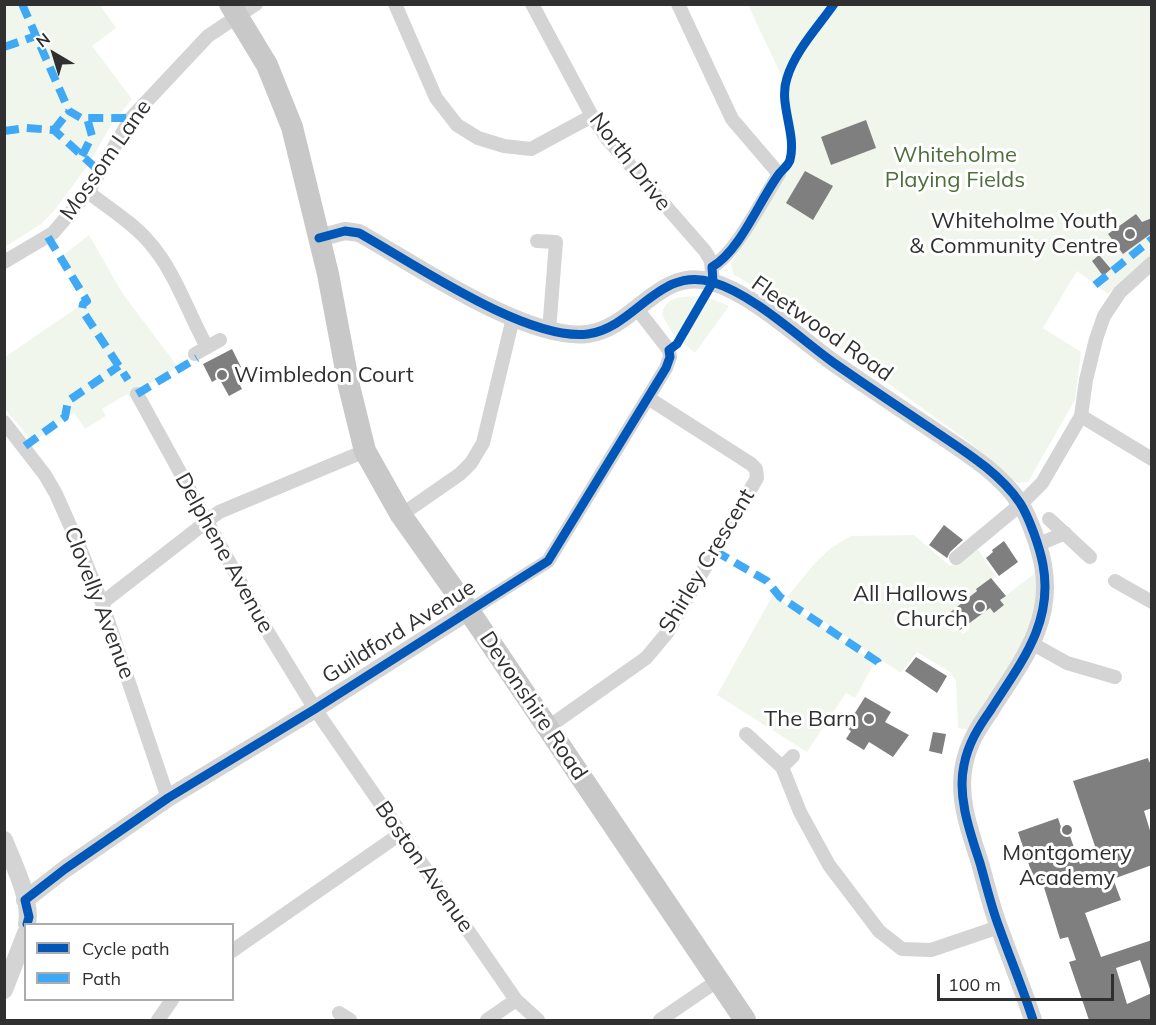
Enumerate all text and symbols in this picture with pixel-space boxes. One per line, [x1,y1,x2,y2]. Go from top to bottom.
north arrow [24,24,84,84]
text: N [32,28,54,51]
street label: Mossom Lane [55,95,157,225]
street label: North Drive [584,108,676,216]
park label: Whiteholme Playing Fields [885,142,1025,194]
place label: Whiteholme Youth & Community Centre [909,208,1118,260]
marker: Whiteholme Youth & Community Centre [1123,227,1137,241]
street label: Fleetwood Road [746,270,898,388]
place label: Wimbledon Court [234,362,414,388]
marker: Wimbledon Court [215,368,229,382]
street label: Delphene Avenue [169,468,279,638]
street label: Shirley Crescent [654,484,760,638]
street label: Clovelly Avenue [58,523,140,683]
street label: Guildford Avenue [318,574,480,690]
place label: All Hallows Church [853,581,968,632]
marker: All Hallows Church [973,600,987,614]
street label: Devonshire Road [473,627,593,785]
place label: The Barn [764,706,857,732]
marker: The Barn [862,712,876,726]
street label: Boston Avenue [369,796,479,938]
marker: Montgomery Academy [1060,823,1074,837]
place label: Montgomery Academy [1002,840,1132,891]
legend [24,923,234,1001]
text: Cycle path [82,937,169,960]
scale bar [940,962,1117,1000]
text: Path [82,967,121,990]
text: 100 m [948,973,1001,996]

